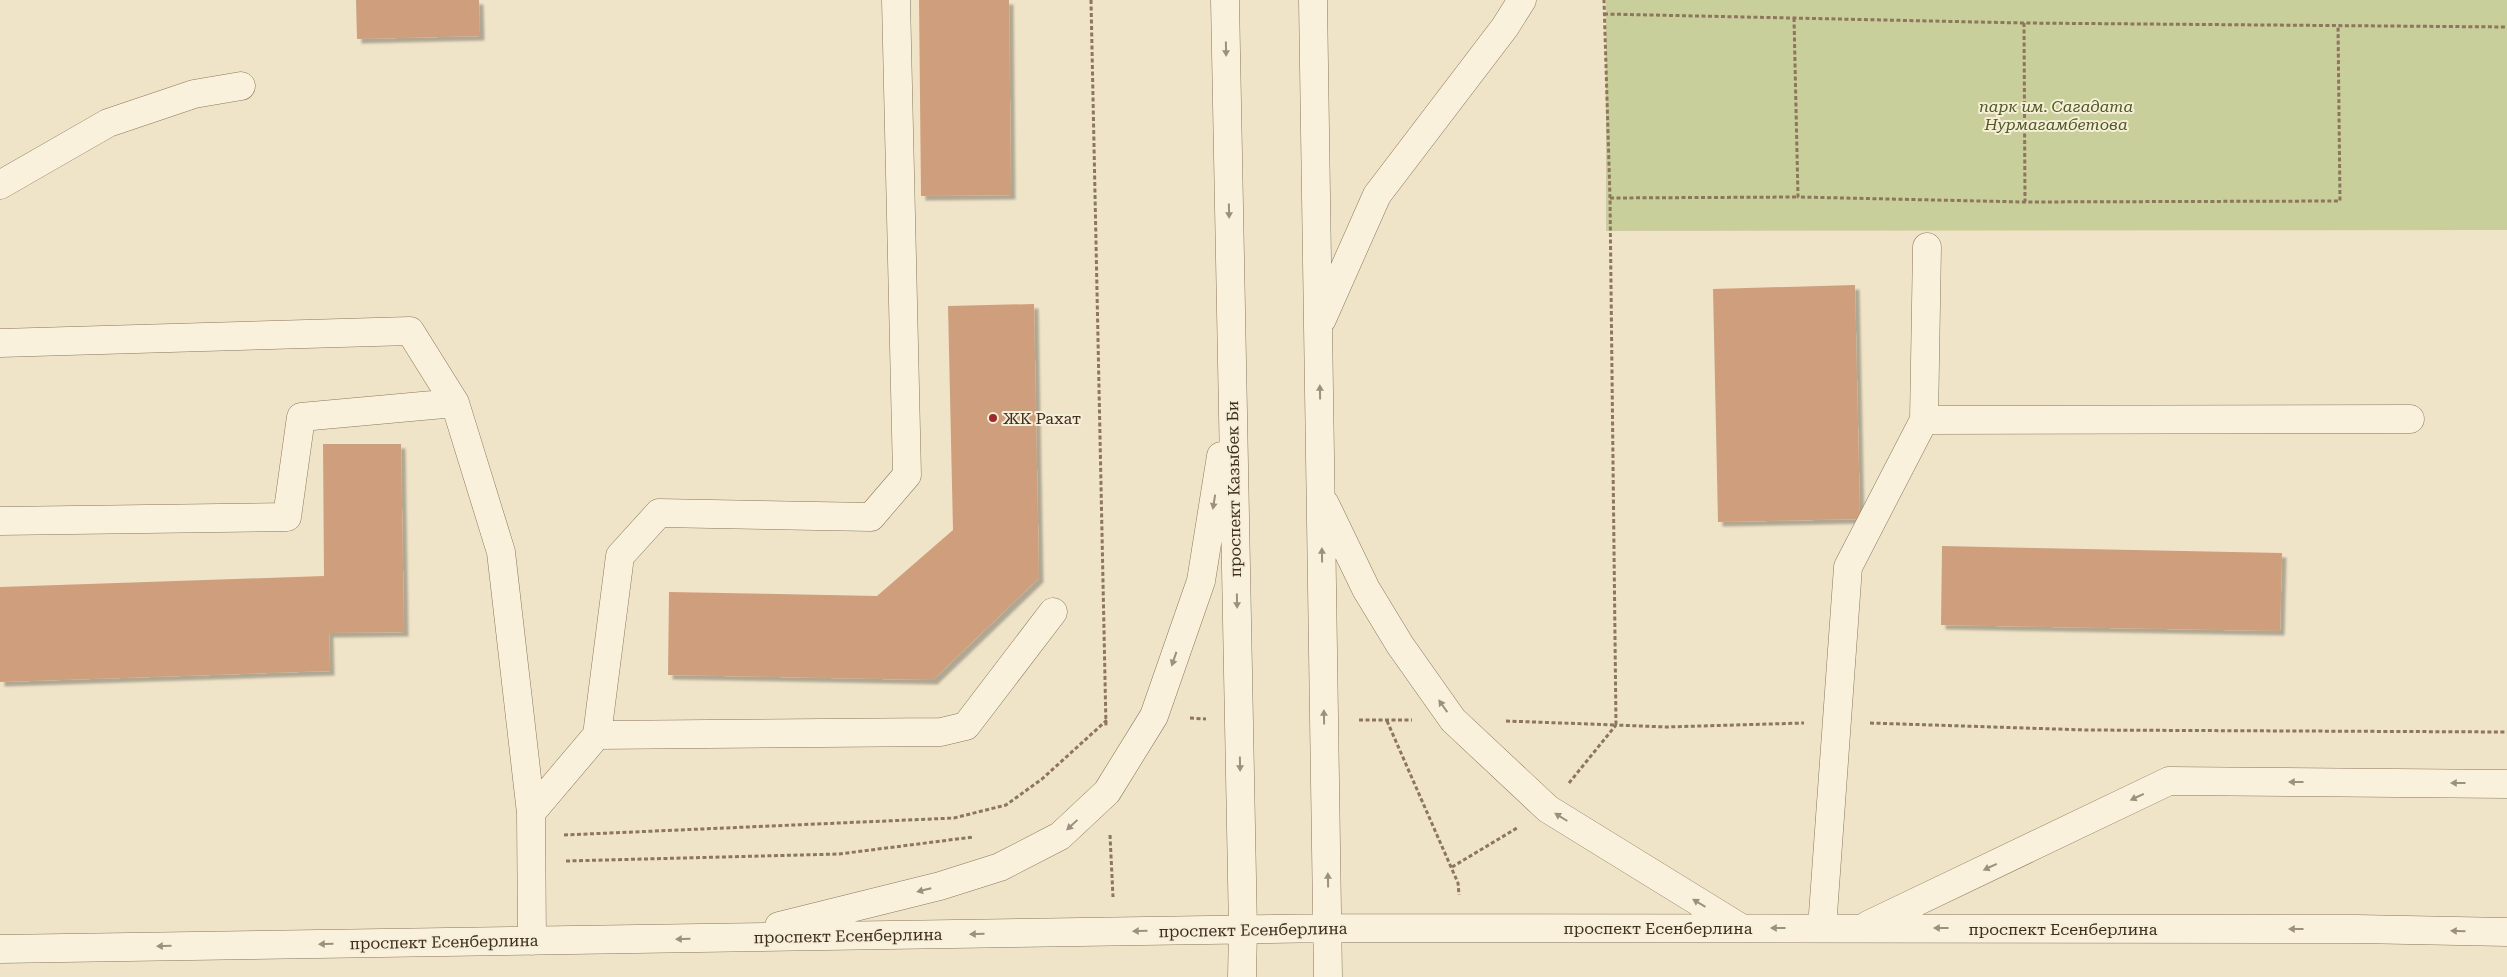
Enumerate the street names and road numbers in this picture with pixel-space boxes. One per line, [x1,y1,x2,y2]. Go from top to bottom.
street label: проспект Казыбек Би [1223,400,1245,578]
street label: проспект Есенберлина [1158,919,1348,941]
street label: проспект Есенберлина [1564,919,1753,938]
street label: проспект Есенберлина [1969,920,2158,939]
street label: проспект Есенберлина [753,925,943,947]
street label: проспект Есенберлина [349,931,539,953]

